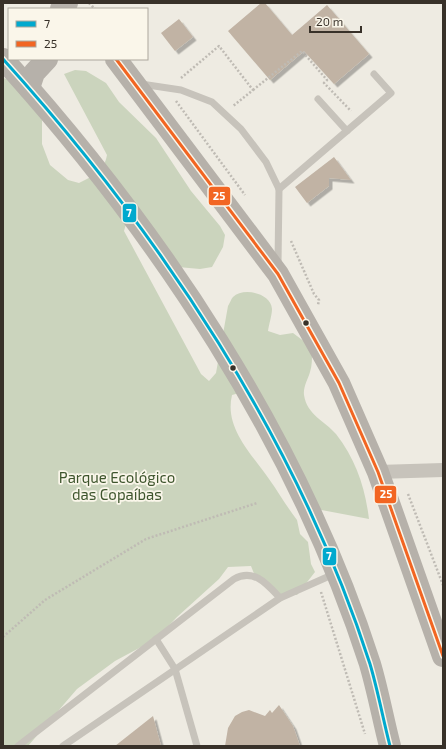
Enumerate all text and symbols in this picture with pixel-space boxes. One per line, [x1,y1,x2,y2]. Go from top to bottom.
legend [8,8,148,60]
scale bar [310,8,361,34]
text: 20 m [316,14,343,28]
text: 7 [44,16,50,30]
text: 25 [44,36,57,50]
line badge: 25 [208,186,231,206]
text: 25 [213,189,225,202]
line badge: 7 [122,203,137,223]
text: 7 [126,206,132,219]
unlabelled marker [301,318,311,328]
unlabelled marker [228,363,238,373]
park label: Parque Ecológico das Copaíbas [59,468,175,503]
line badge: 25 [374,485,397,504]
text: 25 [380,487,392,500]
line badge: 7 [322,547,337,566]
text: 7 [326,549,332,562]

